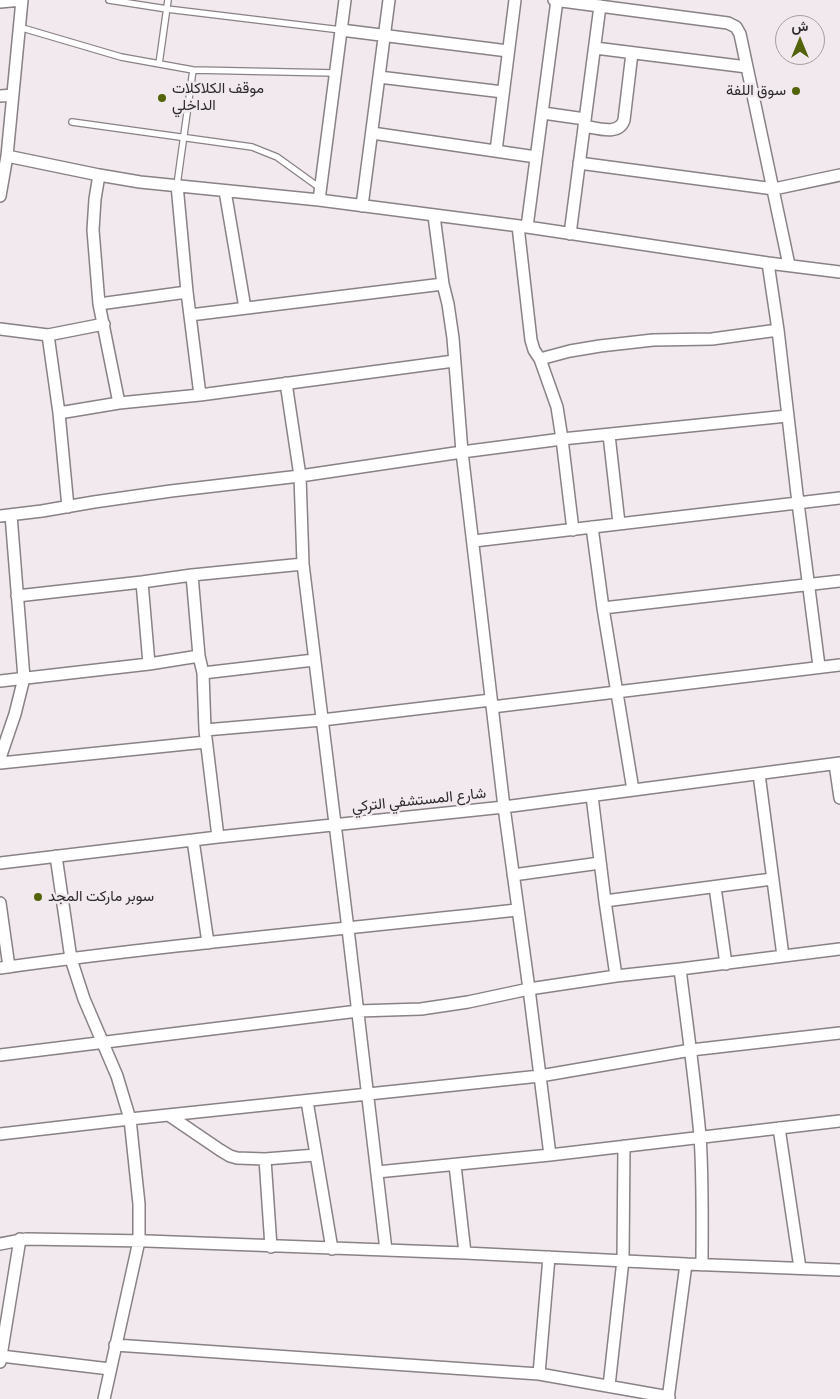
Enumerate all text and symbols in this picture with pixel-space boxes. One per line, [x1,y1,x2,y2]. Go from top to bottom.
north arrow [775,15,825,65]
text: ش [792,15,808,36]
place label: موقف الكلاكلات الداخلي [172,80,264,115]
place label: سوق اللفة [726,82,786,100]
marker: سوق اللفة [790,85,802,97]
marker: موقف الكلاكلات الداخلي [156,92,168,104]
street label: شارع المستشفي التركي [351,785,487,817]
place label: سوبر ماركت المجد [48,888,154,906]
marker: سوبر ماركت المجد [32,891,44,903]

